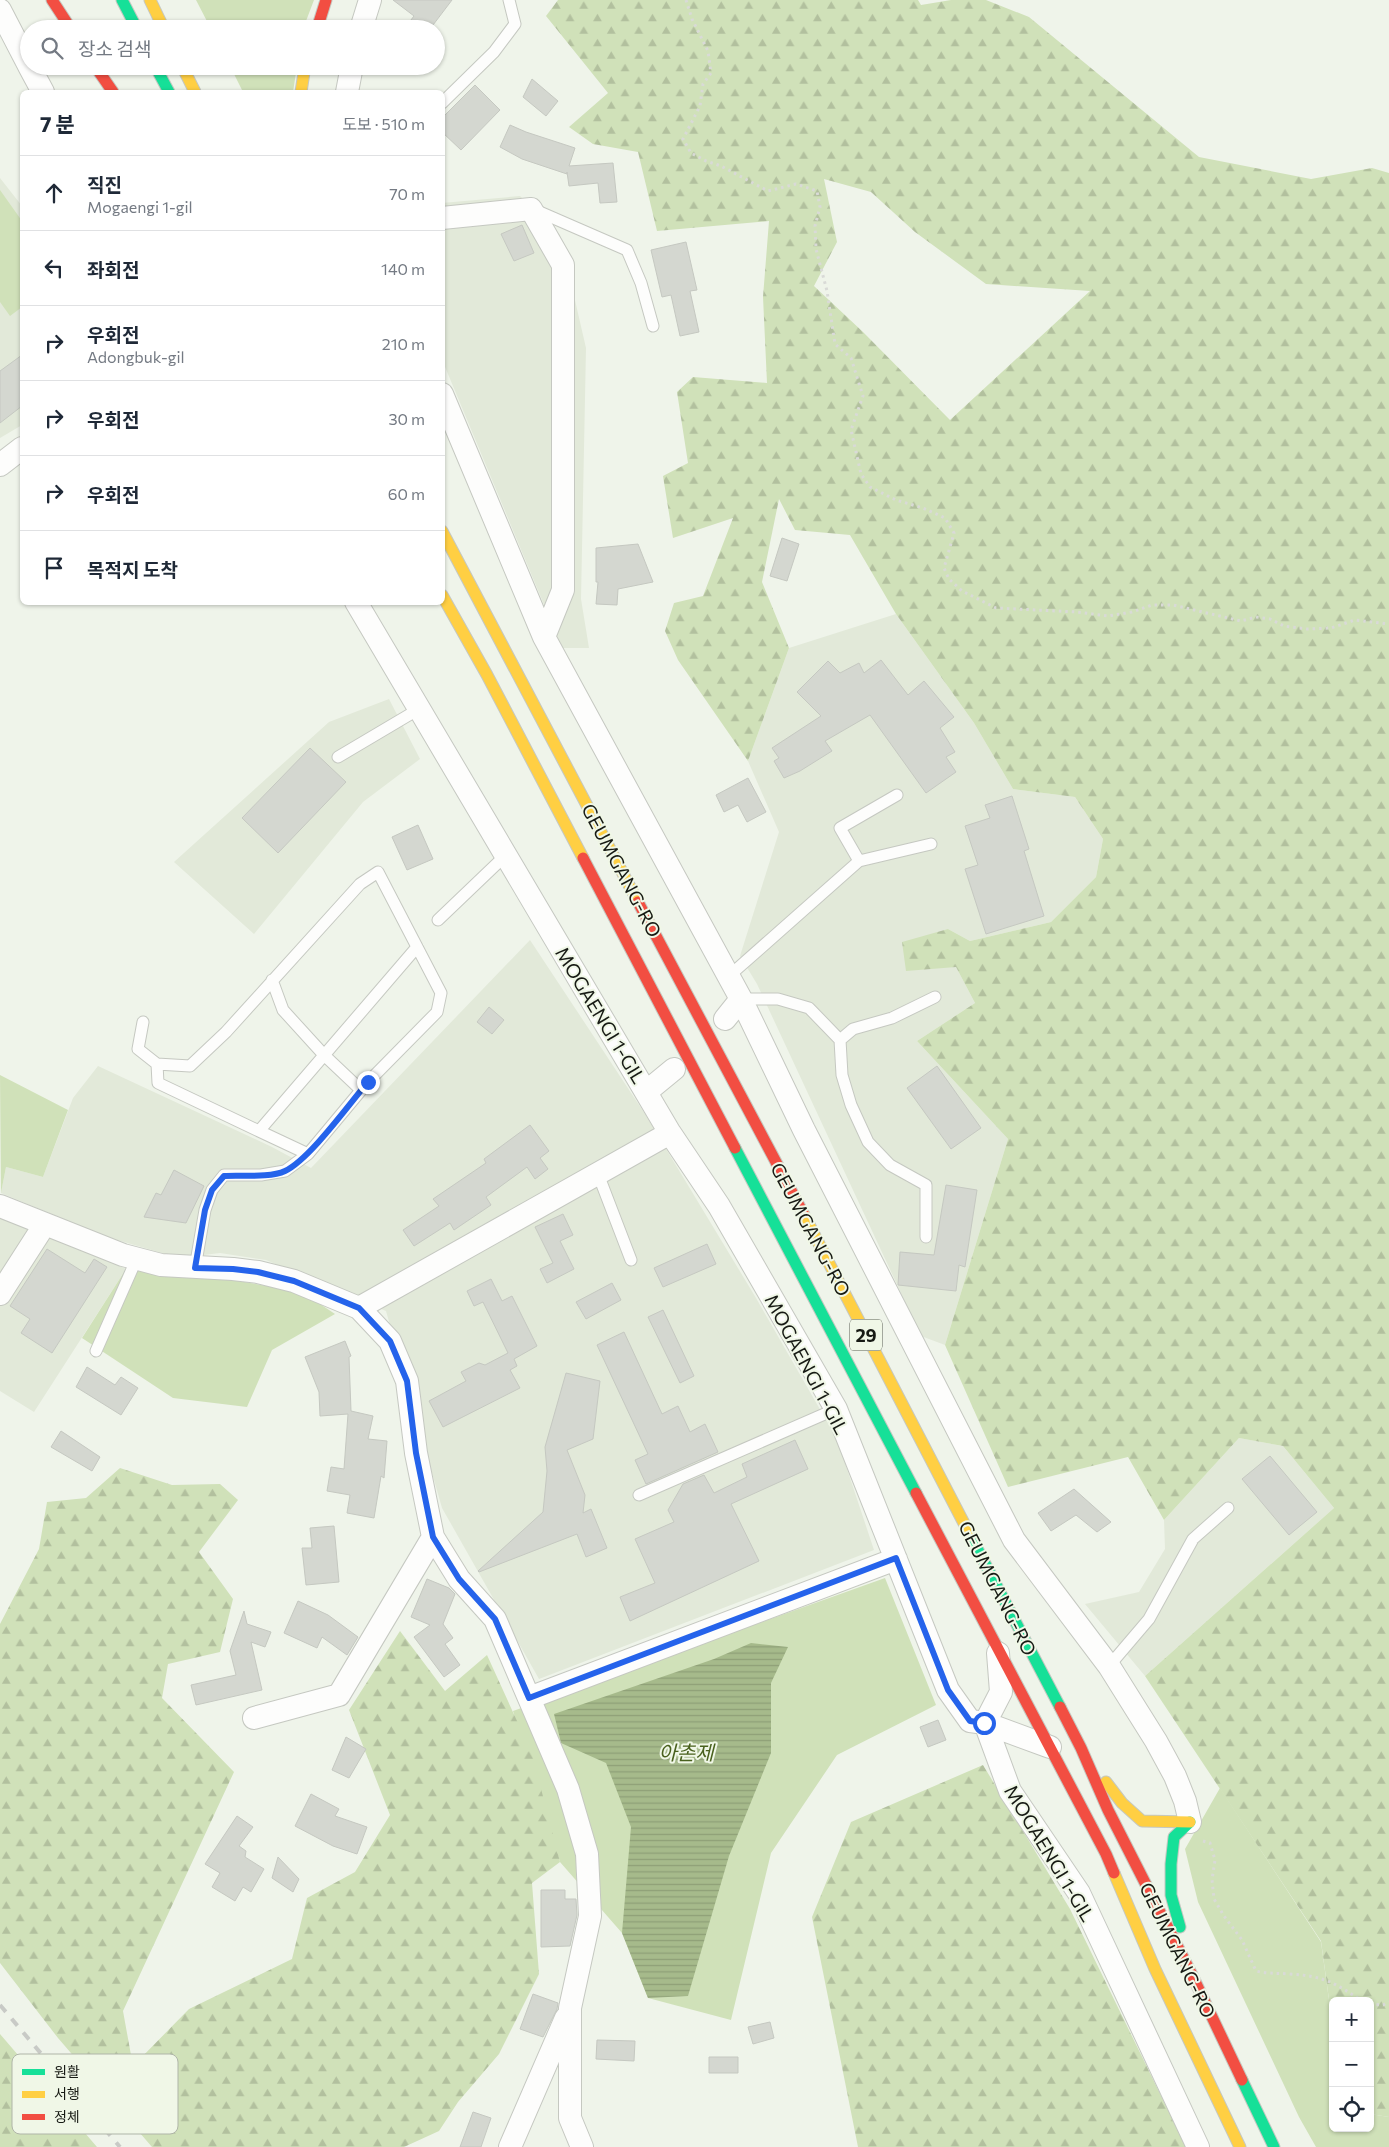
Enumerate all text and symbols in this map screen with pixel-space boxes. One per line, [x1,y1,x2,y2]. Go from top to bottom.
search box [20,20,445,75]
icon: search [38,34,66,62]
text: 장소 검색 [78,37,152,60]
text: 7 분 [40,111,75,136]
text: 도보 · 510 m [342,114,425,133]
text: 직진 [87,173,122,196]
icon: ahead [40,179,68,207]
text: 70 m [389,184,425,203]
text: Mogaengi 1-gil [87,197,193,216]
icon: left [40,254,68,282]
text: 좌회전 [87,258,139,281]
text: 140 m [381,259,425,278]
text: 우회전 [87,323,139,346]
icon: right [40,329,68,357]
text: 210 m [382,334,425,353]
text: Adongbuk-gil [87,347,185,366]
icon: right [40,404,68,432]
text: 우회전 [87,408,139,431]
text: 30 m [388,409,425,428]
icon: right [40,479,68,507]
text: 우회전 [87,483,139,506]
text: 60 m [388,484,425,503]
icon: arrive [40,554,68,582]
text: 목적지 도착 [87,558,178,581]
street label: GEUMGANG-RO [577,799,667,941]
street label: MOGAENGI 1-GIL [551,943,651,1088]
route end [357,1071,380,1094]
street label: GEUMGANG-RO [766,1158,856,1300]
street label: MOGAENGI 1-GIL [760,1290,854,1438]
road number: 29 [850,1320,882,1350]
street label: GEUMGANG-RO [954,1517,1042,1659]
route start [973,1712,996,1735]
water label: 아촌제 [658,1740,716,1764]
street label: MOGAENGI 1-GIL [1000,1781,1100,1926]
street label: GEUMGANG-RO [1135,1878,1221,2022]
map controls [1329,1997,1374,2132]
button: + [1329,1997,1374,2042]
button: − [1329,2042,1374,2087]
legend [12,2054,178,2134]
text: 원활 [54,2063,80,2080]
text: 서행 [54,2085,80,2102]
button: locate [1329,2087,1374,2132]
text: 정체 [54,2108,80,2125]

